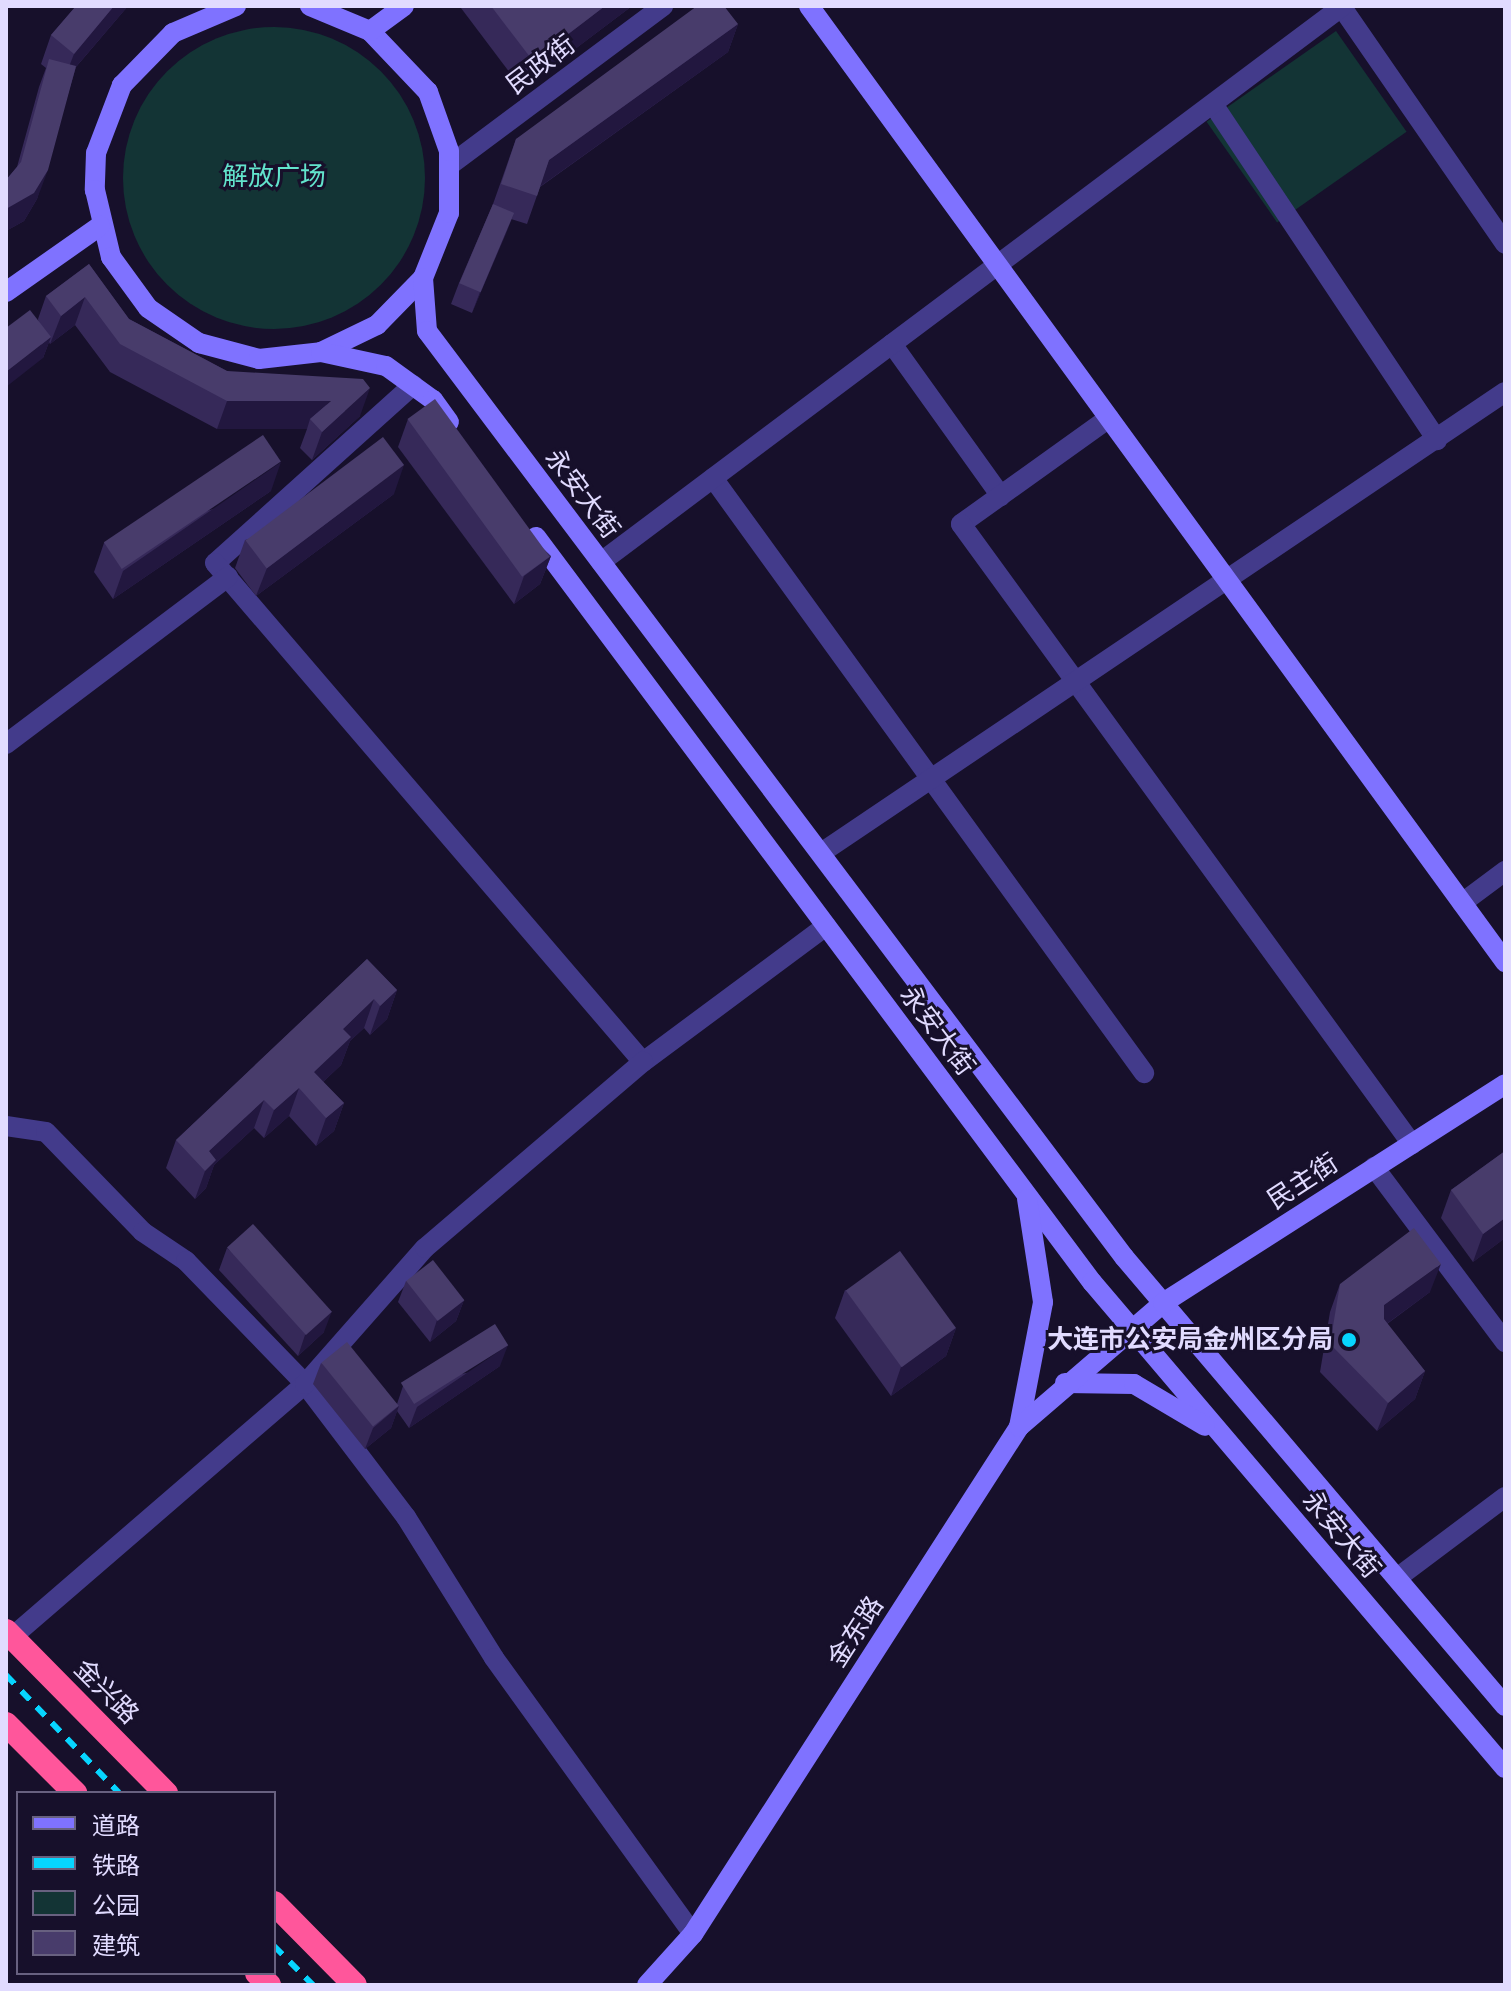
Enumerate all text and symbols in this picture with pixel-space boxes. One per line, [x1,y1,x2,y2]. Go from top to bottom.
street label: 民政街 [500,29,582,101]
park label: 解放广场 [222,161,326,193]
street label: 永安大街 [538,443,626,545]
street label: 永安大街 [893,980,981,1082]
street label: 民主街 [1262,1148,1344,1216]
place label: 大连市公安局金州区分局 [1047,1324,1333,1356]
marker: 大连市公安局金州区分局 [1340,1331,1358,1349]
street label: 永安大街 [1296,1485,1386,1585]
street label: 金东路 [822,1591,890,1673]
street label: 金兴路 [67,1653,145,1731]
legend [16,1791,276,1975]
text: 道路 [92,1812,140,1840]
text: 铁路 [92,1852,140,1880]
text: 公园 [92,1892,140,1920]
text: 建筑 [92,1932,140,1960]

